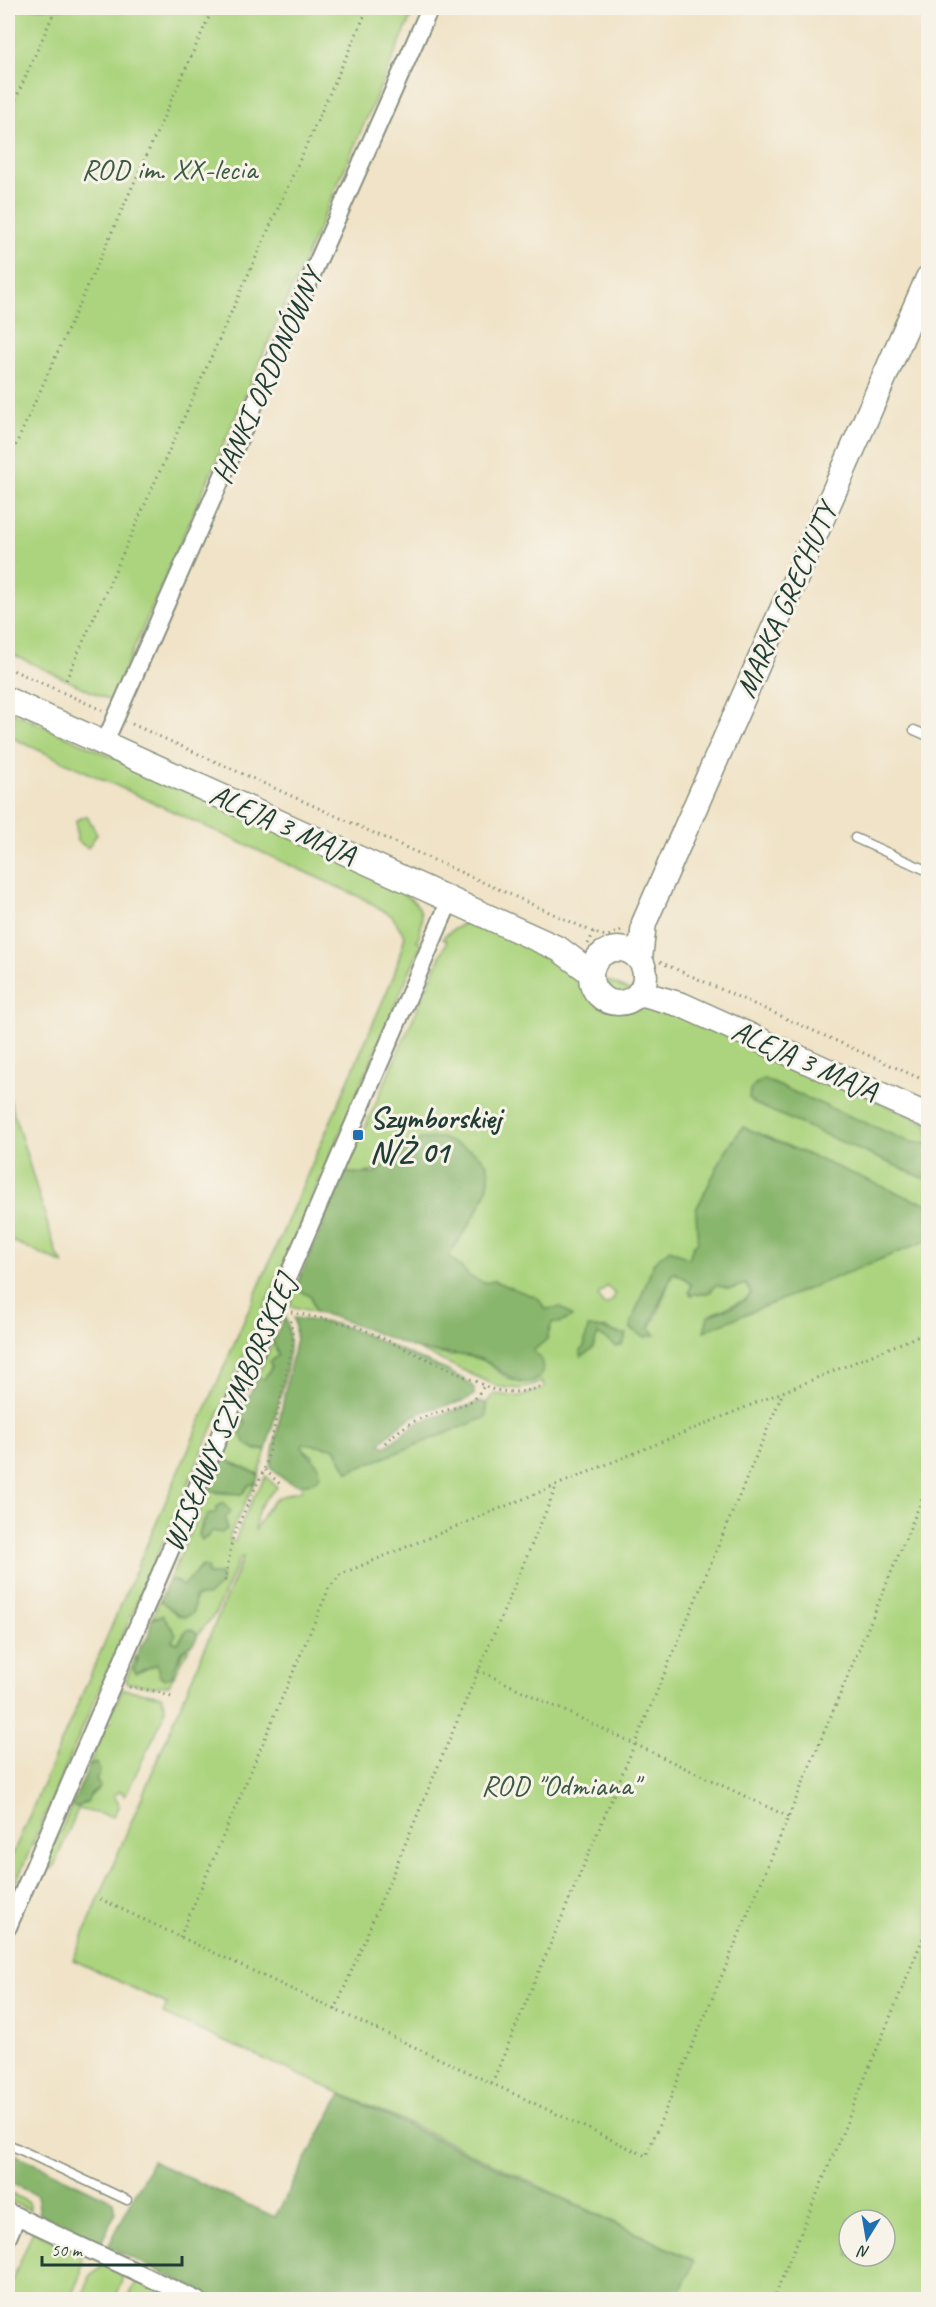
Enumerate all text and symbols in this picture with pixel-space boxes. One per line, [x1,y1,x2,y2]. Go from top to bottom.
park label: ROD im. XX-lecia [81,150,259,188]
street label: HANKI ORDONÓWNY [203,259,333,489]
street label: MARKA GRECHUTY [726,493,847,703]
street label: ALEJA 3 MAJA [204,775,363,873]
street label: ALEJA 3 MAJA [726,1011,885,1109]
place label: Szymborskiej N/Ż 01 [370,1099,505,1171]
marker: Szymborskiej N/Ż 01 [351,1128,365,1142]
street label: WISŁAWY SZYMBORSKIEJ [154,1266,306,1557]
park label: ROD "Odmiana" [481,1766,645,1804]
north arrow [837,2208,897,2268]
scale bar [42,2229,182,2267]
text: 50 m [51,2239,84,2261]
text: N [855,2240,871,2263]

